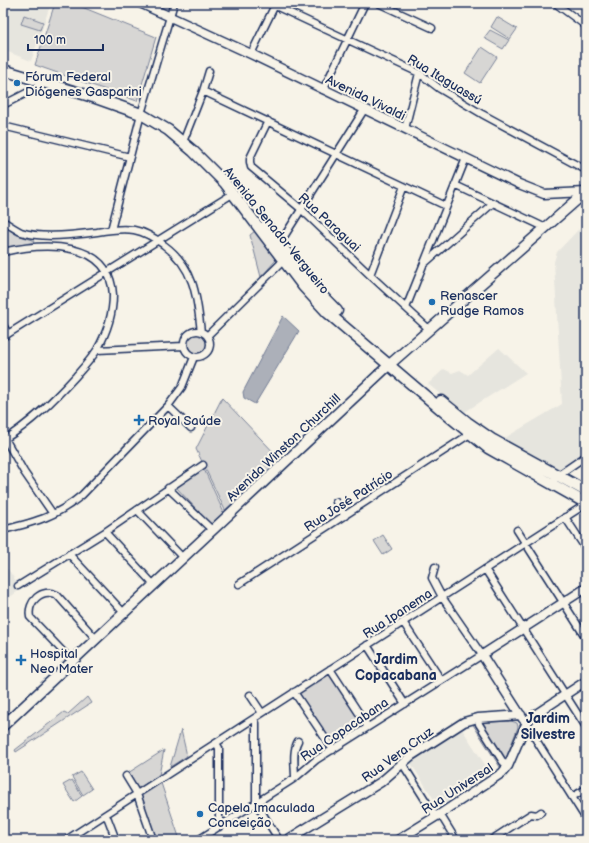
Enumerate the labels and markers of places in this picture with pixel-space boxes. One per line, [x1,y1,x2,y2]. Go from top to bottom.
place label: Fórum Federal Diógenes Gasparini [25,69,142,100]
marker: Fórum Federal Diógenes Gasparini [12,78,22,88]
place label: Renascer Rudge Ramos [440,288,524,319]
marker: Renascer Rudge Ramos [427,297,437,307]
place label: Royal Saúde [148,413,221,429]
marker: Royal Saúde [133,414,145,426]
place label: Hospital Neo Mater [30,646,93,677]
marker: Hospital Neo Mater [15,654,27,666]
place label: Capela Imaculada Conceição [208,800,315,831]
marker: Capela Imaculada Conceição [195,809,205,819]

